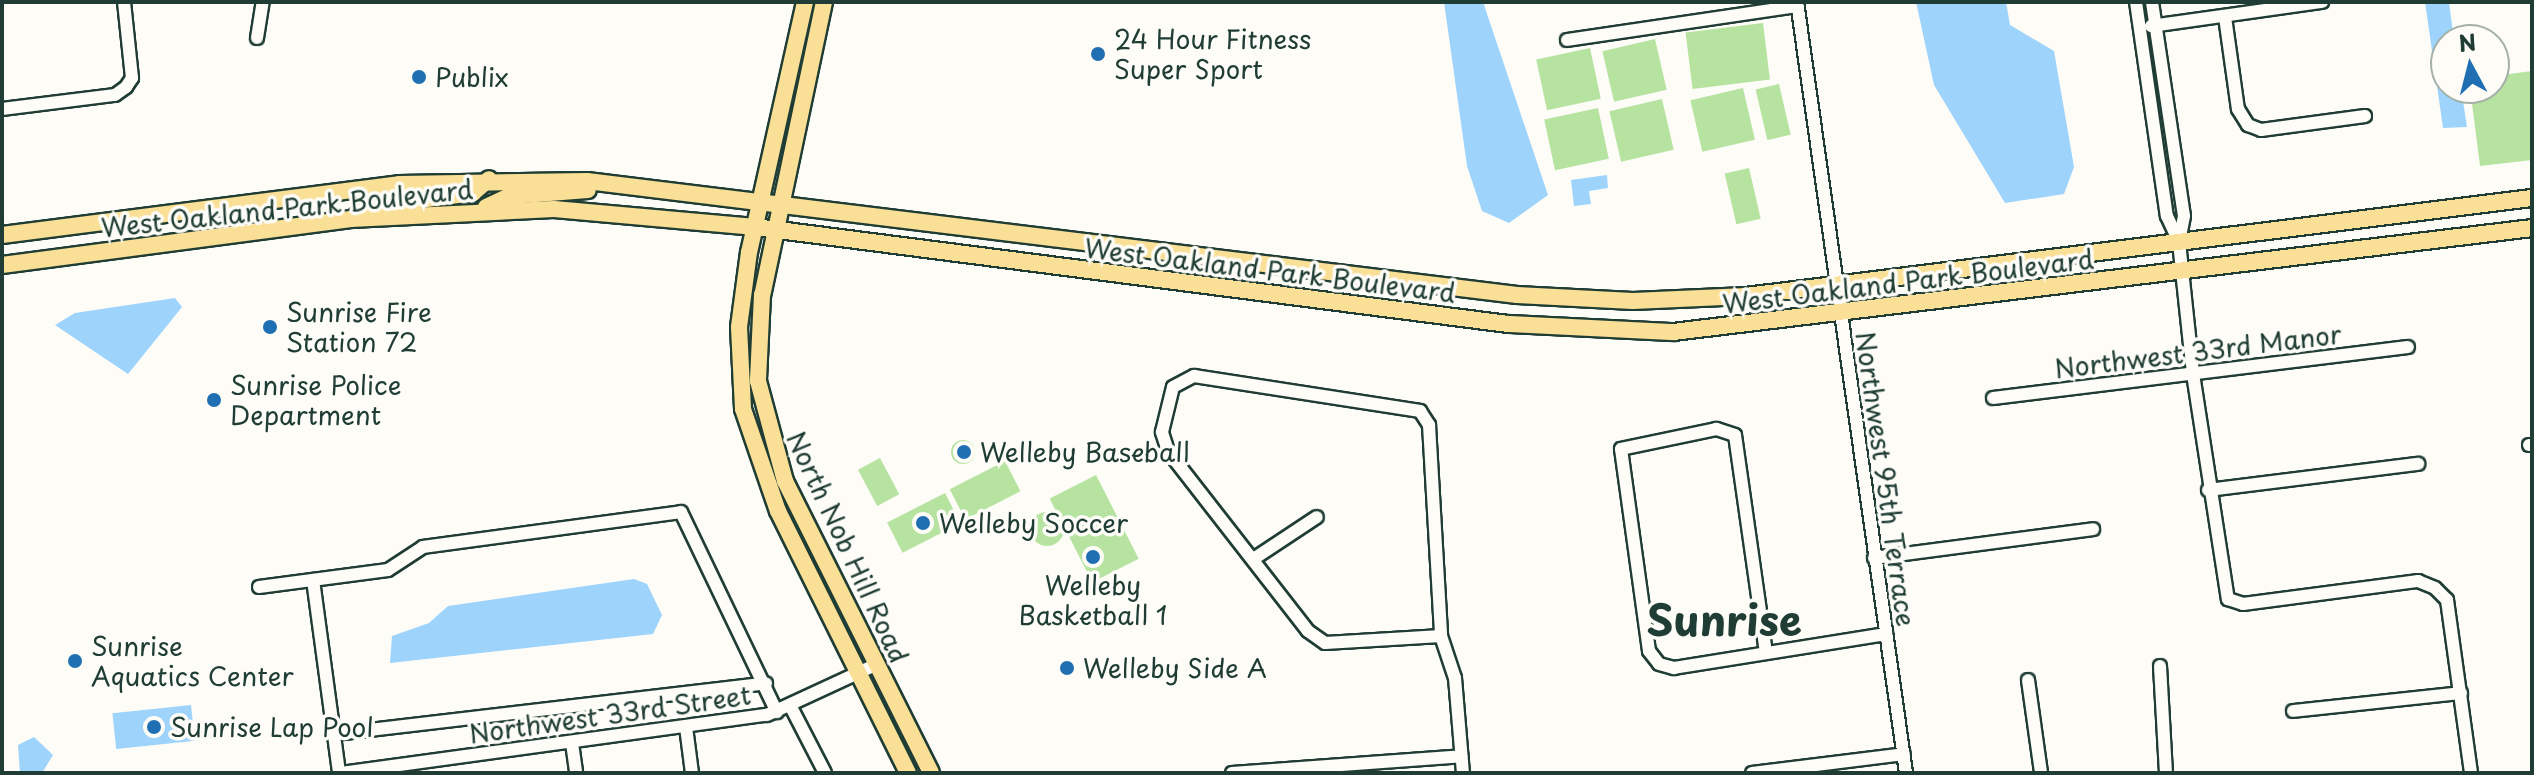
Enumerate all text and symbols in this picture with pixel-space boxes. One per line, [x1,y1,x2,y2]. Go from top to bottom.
place label: 24 Hour Fitness Super Sport [1114,23,1312,84]
north arrow [2430,24,2510,104]
text: N [2457,24,2478,59]
marker: 24 Hour Fitness Super Sport [1089,45,1107,63]
place label: Publix [435,61,509,93]
marker: Publix [410,68,428,86]
street label: West Oakland Park Boulevard [99,173,475,243]
street label: West Oakland Park Boulevard [1082,232,1458,308]
street label: West Oakland Park Boulevard [1720,243,2096,319]
place label: Sunrise Fire Station 72 [286,296,433,358]
marker: Sunrise Fire Station 72 [261,318,279,336]
street label: Northwest 33rd Manor [2052,318,2344,384]
street label: Northwest 95th Terrace [1850,330,1922,628]
place label: Sunrise Police Department [230,369,401,430]
marker: Sunrise Police Department [205,391,223,409]
street label: North Nob Hill Road [781,426,915,668]
place label: Welleby Baseball [980,436,1190,468]
marker: Welleby Baseball [955,443,973,461]
place label: Welleby Soccer [939,507,1128,539]
marker: Welleby Soccer [914,514,932,532]
marker: Welleby Basketball 1 [1084,548,1102,566]
place label: Welleby Basketball 1 [1018,569,1168,630]
district label: Sunrise [1646,594,1802,644]
place label: Sunrise Aquatics Center [91,630,295,692]
marker: Sunrise Aquatics Center [66,652,84,670]
place label: Welleby Side A [1083,652,1268,684]
marker: Welleby Side A [1058,659,1076,677]
street label: Northwest 33rd Street [467,679,753,749]
place label: Sunrise Lap Pool [170,711,376,743]
marker: Sunrise Lap Pool [145,718,163,736]

